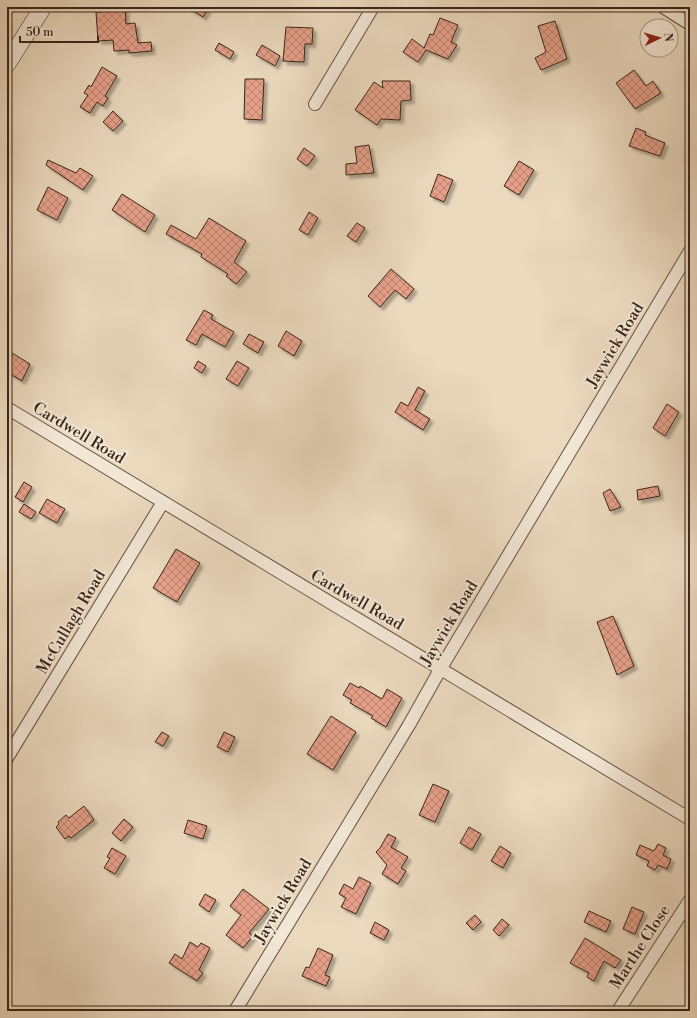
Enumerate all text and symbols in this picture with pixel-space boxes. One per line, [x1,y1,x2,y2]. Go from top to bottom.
scale bar [20,18,98,44]
north arrow [639,18,679,58]
text: 50 m [26,25,54,40]
text: N [661,32,675,42]
street label: Jaywick Road [581,299,648,392]
street label: Cardwell Road [29,398,129,468]
street label: Cardwell Road [307,565,407,635]
street label: McCullagh Road [32,566,110,678]
street label: Jaywick Road [415,577,482,670]
street label: Jaywick Road [249,855,316,948]
street label: Marthe Close [605,901,675,993]

